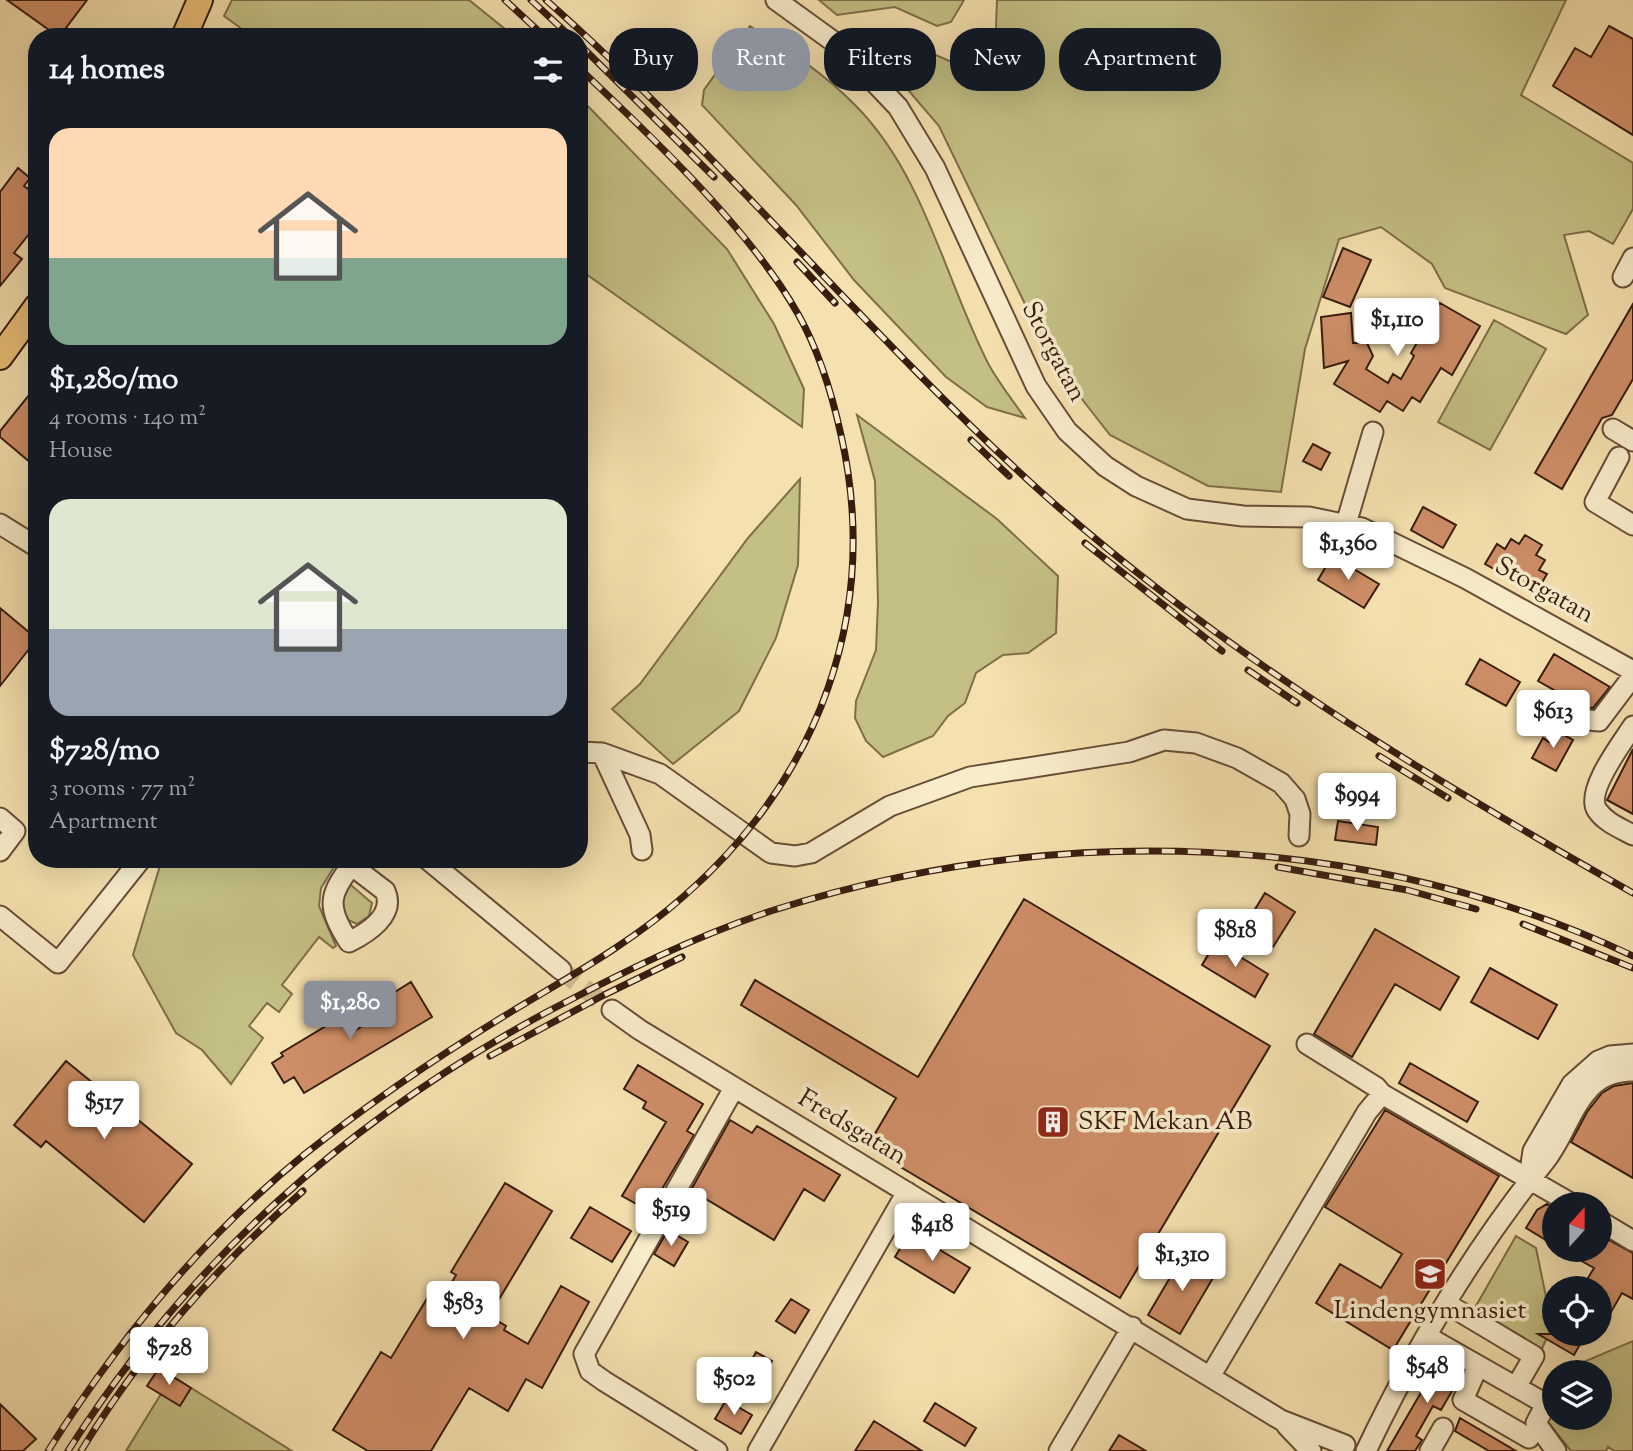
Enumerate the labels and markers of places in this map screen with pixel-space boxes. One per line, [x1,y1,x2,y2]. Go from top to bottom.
pin: $1,110 [1340,298,1454,358]
pin: $1,360 [1291,522,1405,582]
pin: $613 [1512,690,1594,750]
pin: $994 [1316,774,1398,833]
pin: $818 [1194,909,1276,969]
pin: $1,280 [293,982,407,1041]
pin: $517 [63,1082,145,1141]
building icon: SKF Mekan AB [1034,1103,1072,1141]
place label: SKF Mekan AB [1078,1104,1252,1141]
pin: $519 [630,1188,712,1248]
pin: $418 [891,1204,973,1263]
pin: $1,310 [1125,1234,1239,1293]
school or university icon: Lindengymnasiet [1411,1255,1449,1293]
pin: $583 [422,1282,504,1341]
place label: Lindengymnasiet [1334,1293,1526,1330]
pin: $728 [128,1328,210,1387]
pin: $548 [1386,1346,1468,1405]
pin: $502 [693,1358,775,1417]

